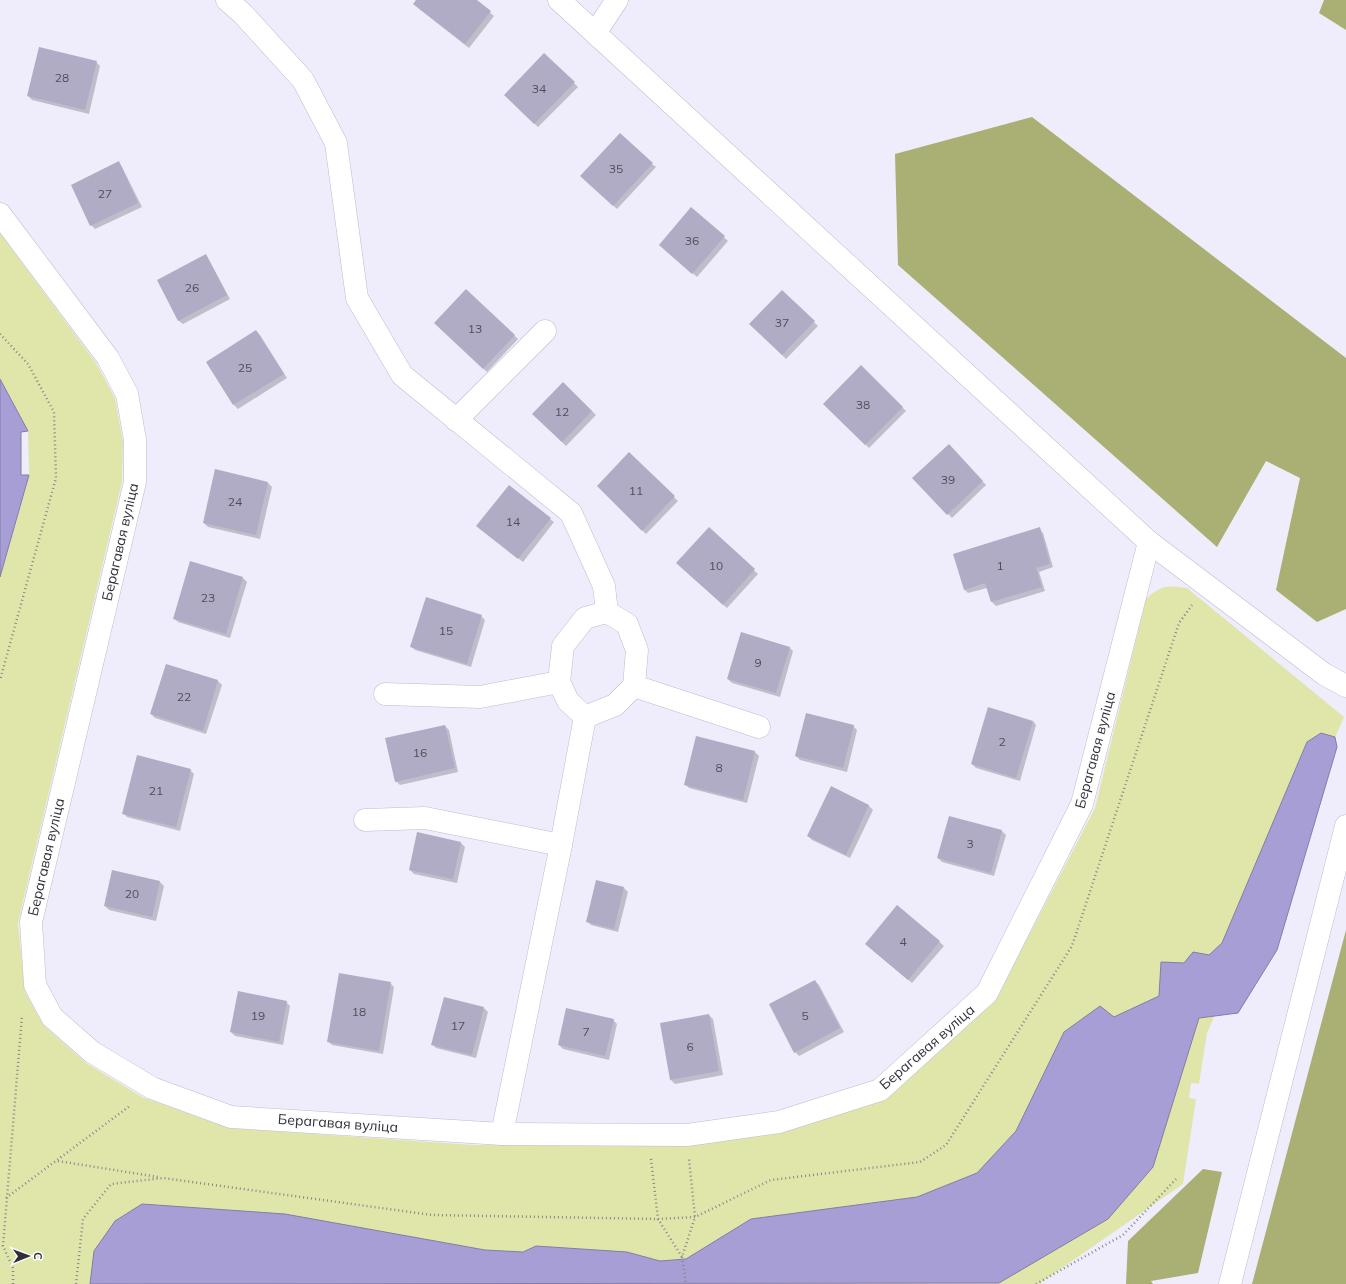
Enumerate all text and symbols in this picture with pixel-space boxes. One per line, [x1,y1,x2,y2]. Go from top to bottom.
house number: 28 [55,70,69,85]
house number: 34 [532,81,546,96]
house number: 35 [609,161,623,176]
house number: 27 [98,186,112,201]
house number: 36 [685,233,699,248]
house number: 26 [185,280,199,295]
house number: 37 [775,315,789,330]
house number: 13 [468,321,482,336]
house number: 25 [238,360,252,375]
house number: 38 [856,397,870,412]
house number: 12 [555,404,569,419]
house number: 39 [941,472,955,487]
street label: Берагавая вуліца [98,481,142,603]
house number: 11 [629,483,643,498]
house number: 24 [228,494,242,509]
house number: 14 [506,514,520,529]
house number: 10 [709,558,723,573]
house number: 1 [996,558,1004,573]
house number: 23 [201,590,215,605]
house number: 15 [439,623,453,638]
house number: 9 [754,655,762,670]
house number: 22 [177,689,191,704]
street label: Берагавая вуліца [1071,689,1119,811]
house number: 2 [998,734,1006,749]
house number: 16 [413,745,427,760]
house number: 8 [715,760,723,775]
house number: 21 [149,783,163,798]
street label: Берагавая вуліца [24,796,68,918]
house number: 3 [966,836,974,851]
house number: 20 [125,886,139,901]
house number: 4 [899,934,907,949]
street label: Берагавая вуліца [876,1001,978,1093]
house number: 18 [352,1004,366,1019]
house number: 19 [251,1008,265,1023]
house number: 5 [801,1008,809,1023]
house number: 17 [451,1018,465,1033]
house number: 7 [582,1024,590,1039]
house number: 6 [686,1039,694,1054]
street label: Берагавая вуліца [277,1110,399,1136]
north arrow [8,1236,48,1276]
text: С [31,1252,45,1260]

